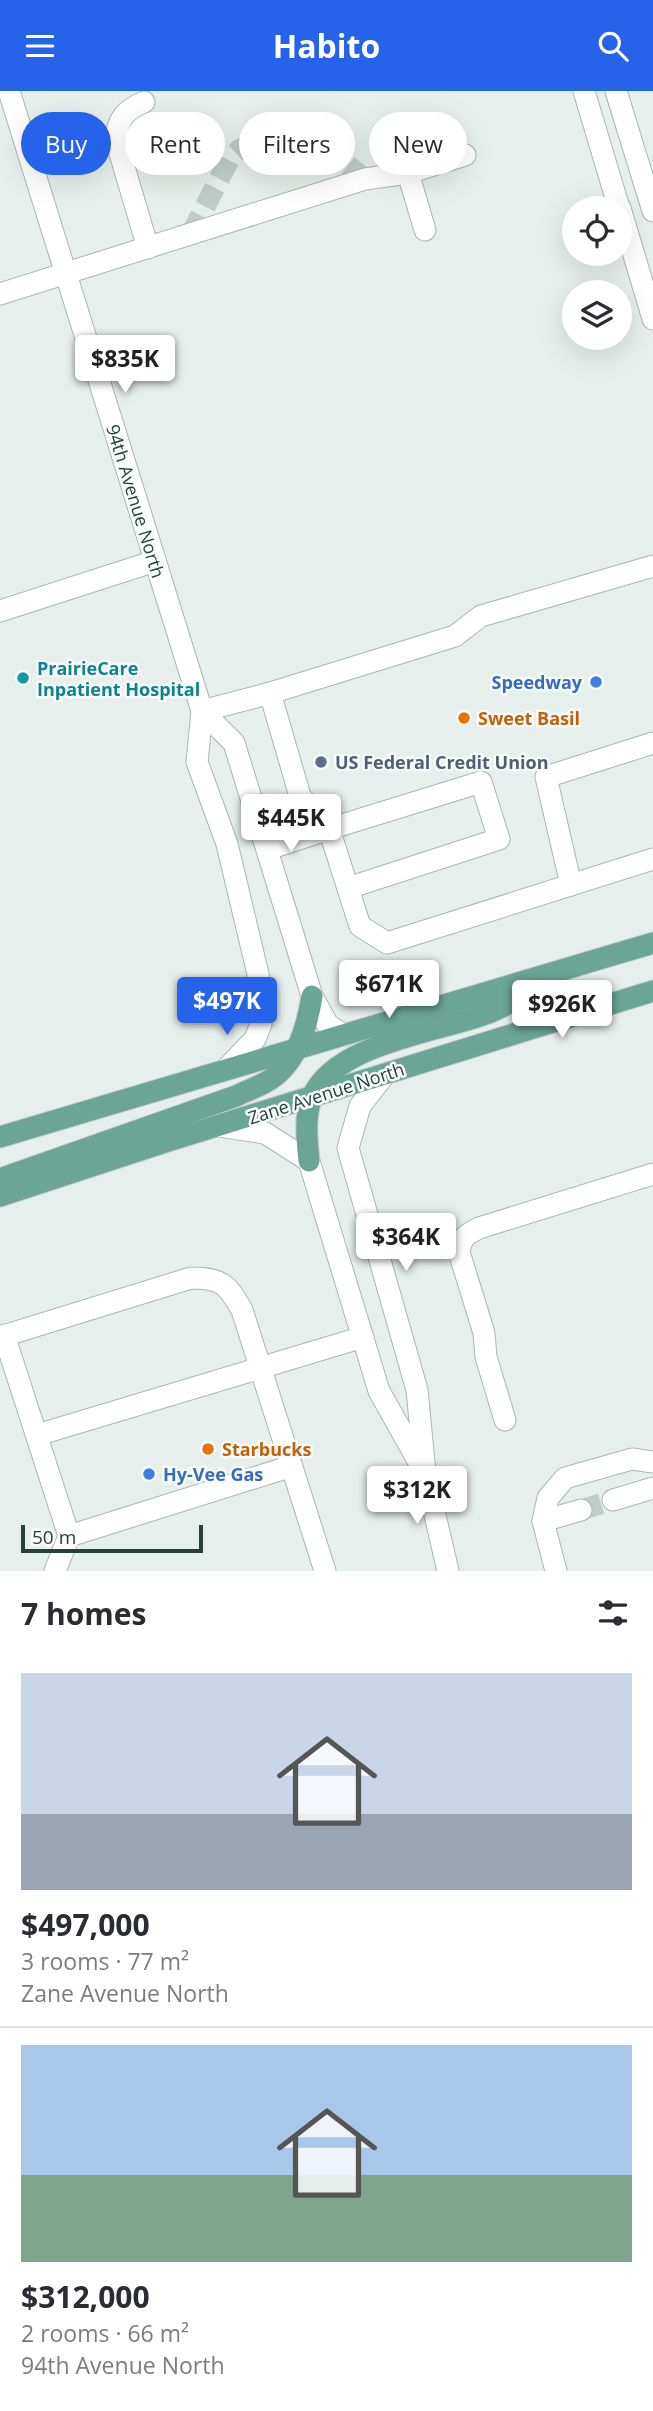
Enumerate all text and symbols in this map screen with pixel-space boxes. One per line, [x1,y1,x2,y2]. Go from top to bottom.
text: Habito [273,24,380,67]
icon: menu [21,27,59,65]
icon: search [594,27,632,65]
chip: Buy [21,112,111,175]
chip: Rent [125,112,225,175]
chip: Filters [239,112,355,175]
chip: New [369,112,467,175]
map controls [562,196,632,350]
button: locate [562,196,632,266]
button: layers [562,280,632,350]
pin: $835K [76,335,174,395]
text: $835K [91,342,159,374]
street label: 94th Avenue North [101,421,171,581]
place label: PrairieCare Inpatient Hospital [37,656,200,701]
marker: PrairieCare Inpatient Hospital [15,670,31,686]
place label: Speedway [492,670,583,694]
marker: Speedway [588,674,604,690]
place label: Sweet Basil [478,706,580,730]
marker: Sweet Basil [456,710,472,726]
place label: US Federal Credit Union [335,750,549,774]
marker: US Federal Credit Union [313,754,329,770]
pin: $445K [242,795,340,854]
text: $445K [257,801,325,833]
pin: $671K [340,961,438,1020]
text: $671K [355,967,423,999]
pin: $497K [178,977,276,1037]
pin: $926K [513,981,611,1040]
text: $497K [193,984,261,1016]
text: $926K [528,987,596,1019]
street label: Zane Avenue North [245,1056,407,1130]
pin: $364K [357,1213,455,1273]
text: $364K [372,1220,440,1252]
place label: Starbucks [222,1437,311,1461]
marker: Starbucks [200,1441,216,1457]
place label: Hy-Vee Gas [163,1462,263,1486]
marker: Hy-Vee Gas [141,1466,157,1482]
pin: $312K [368,1467,466,1526]
text: $312K [383,1473,451,1505]
scale bar [21,1522,203,1554]
text: 50 m [32,1524,76,1550]
text: 7 homes [21,1593,146,1634]
icon: filters [594,1594,632,1632]
icon: home [264,1718,390,1844]
text: $497,000 [21,1904,150,1945]
text: 3 rooms · 77 m² [21,1945,189,1977]
text: Zane Avenue North [21,1977,229,2009]
icon: home [264,2090,390,2216]
text: $312,000 [21,2276,150,2317]
text: 2 rooms · 66 m² [21,2317,189,2349]
text: 94th Avenue North [21,2349,225,2381]

